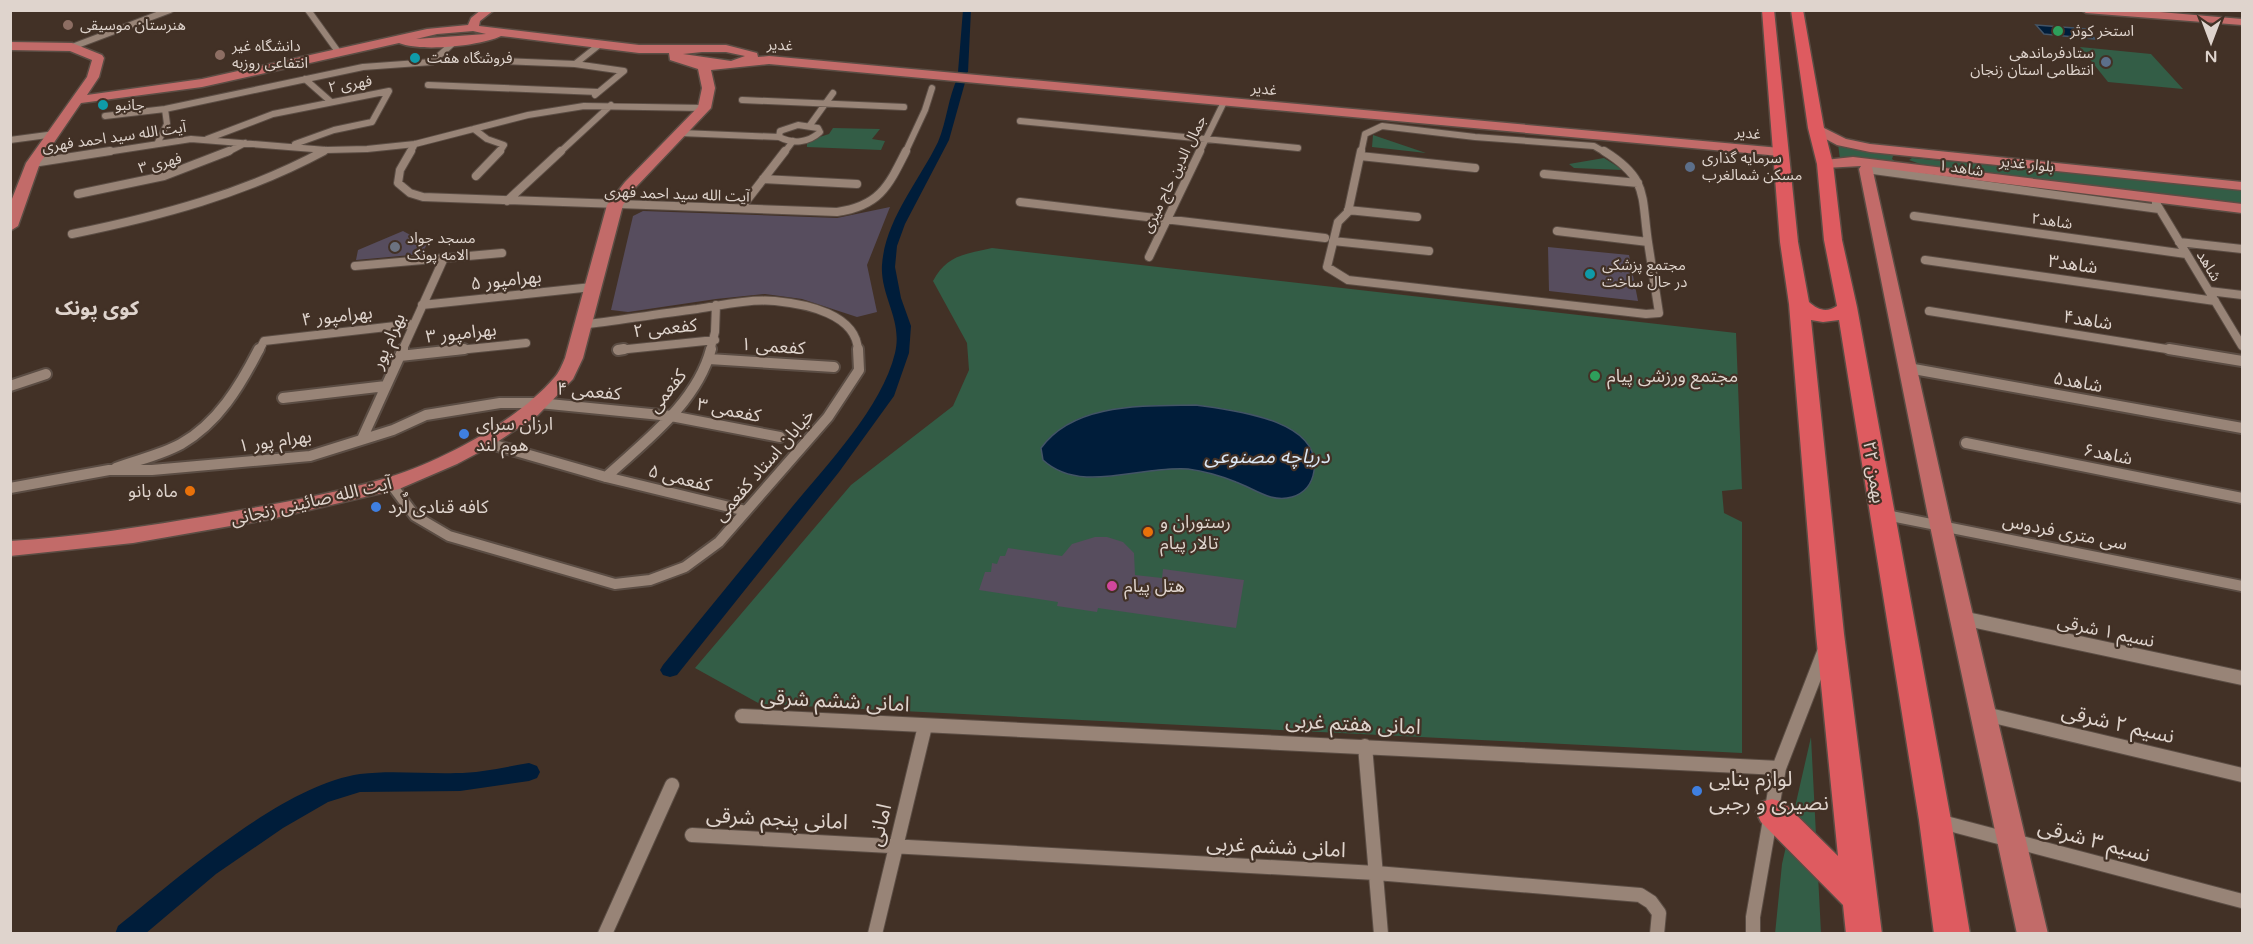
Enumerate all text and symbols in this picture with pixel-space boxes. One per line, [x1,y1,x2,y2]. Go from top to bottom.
north arrow [2181,12,2241,72]
place label: هنرستان موسیقی [80,16,186,34]
marker: هنرستان موسیقی [61,18,75,32]
place label: استخر کوثر [2069,22,2134,40]
marker: استخر کوثر [2051,24,2065,38]
street label: غدیر [766,35,794,55]
place label: دانشگاه غیر انتفاعی روزبه [231,37,308,72]
place label: ستادفرماندهی انتظامی استان زنجان [1970,44,2094,79]
text: N [2205,46,2217,66]
marker: دانشگاه غیر انتفاعی روزبه [213,48,227,62]
place label: فروشگاه هفت [427,49,513,67]
marker: فروشگاه هفت [408,51,422,65]
marker: ستادفرماندهی انتظامی استان زنجان [2099,55,2113,69]
street label: فهری ۲ [327,72,373,96]
street label: غدیر [1249,79,1278,99]
place label: جانبو [115,96,145,114]
marker: جانبو [96,98,110,112]
street label: جمال الدین حاج میری [1138,112,1213,237]
street label: آیت الله سید احمد فهری [41,118,188,156]
street label: غدیر [1733,123,1762,143]
street label: فهری ۳ [136,149,184,177]
place label: سرمایه گذاری مسکن شمالغرب [1702,149,1802,184]
street label: بلوار غدیر [1998,152,2055,176]
street label: شاهد ۱ [1937,156,1985,180]
marker: سرمایه گذاری مسکن شمالغرب [1683,160,1697,174]
street label: آیت الله سید احمد فهری [604,182,751,206]
street label: شاهد۲ [2030,209,2074,233]
place label: مسجد جواد الامه پونک [407,229,476,265]
marker: مسجد جواد الامه پونک [388,240,402,254]
street label: شاهد [2193,247,2225,285]
street label: شاهد۳ [2047,250,2099,278]
place label: مجتمع پزشکی در حال ساخت [1602,256,1687,291]
street label: بهرامپور ۵ [469,265,543,295]
marker: مجتمع پزشکی در حال ساخت [1583,267,1597,281]
district label: کوی پونک [55,297,140,322]
street label: بهرامپور ۴ [300,301,374,331]
street label: شاهد۴ [2062,305,2114,335]
street label: بهرام پور [366,310,413,374]
street label: کفعمی ۲ [632,314,699,342]
street label: بهرامپور ۳ [424,318,498,348]
street label: کفعمی ۱ [740,333,806,359]
street label: کفعمی [643,364,691,417]
place label: مجتمع ورزشی پیام [1607,365,1738,390]
street label: شاهد۵ [2052,367,2104,397]
marker: مجتمع ورزشی پیام [1588,369,1602,383]
street label: کفعمی ۴ [556,377,623,405]
street label: کفعمی ۳ [695,393,763,427]
street label: خیابان استاد کفعمی [709,404,819,526]
place label: ارزان سرای هوم لند [476,413,553,459]
street label: بهرام پور ۱ [237,425,313,460]
marker: ارزان سرای هوم لند [457,427,471,441]
street label: شاهد۶ [2082,438,2134,470]
street label: ۲۲ بهمن [1858,439,1890,505]
water label: دریاچه مصنوعی [1204,445,1330,469]
street label: کفعمی ۵ [646,460,714,497]
street label: آیت الله صائینی زنجانی [228,472,394,530]
place label: ماه بانو [128,480,178,502]
marker: ماه بانو [183,484,197,498]
place label: کافه قنادی لٌرد [388,492,489,518]
marker: کافه قنادی لٌرد [369,500,383,514]
street label: سی متری فردوس [2001,509,2129,555]
place label: رستوران و تالار پیام [1160,511,1231,557]
marker: رستوران و تالار پیام [1141,525,1155,539]
place label: هتل پیام [1124,575,1185,600]
marker: هتل پیام [1105,579,1119,593]
street label: نسیم ۱ شرقی [2055,610,2157,654]
street label: امانی ششم شرقی [760,685,910,719]
street label: نسیم ۲ شرقی [2059,699,2177,751]
street label: امانی هفتم غربی [1285,708,1421,742]
place label: لوازم بنایی نصیری و رجبی [1709,767,1829,816]
marker: لوازم بنایی نصیری و رجبی [1690,784,1704,798]
street label: امانی [863,801,897,849]
street label: امانی پنجم شرقی [705,803,848,837]
street label: نسیم ۳ شرقی [2035,814,2153,870]
street label: امانی ششم غربی [1206,831,1346,865]

